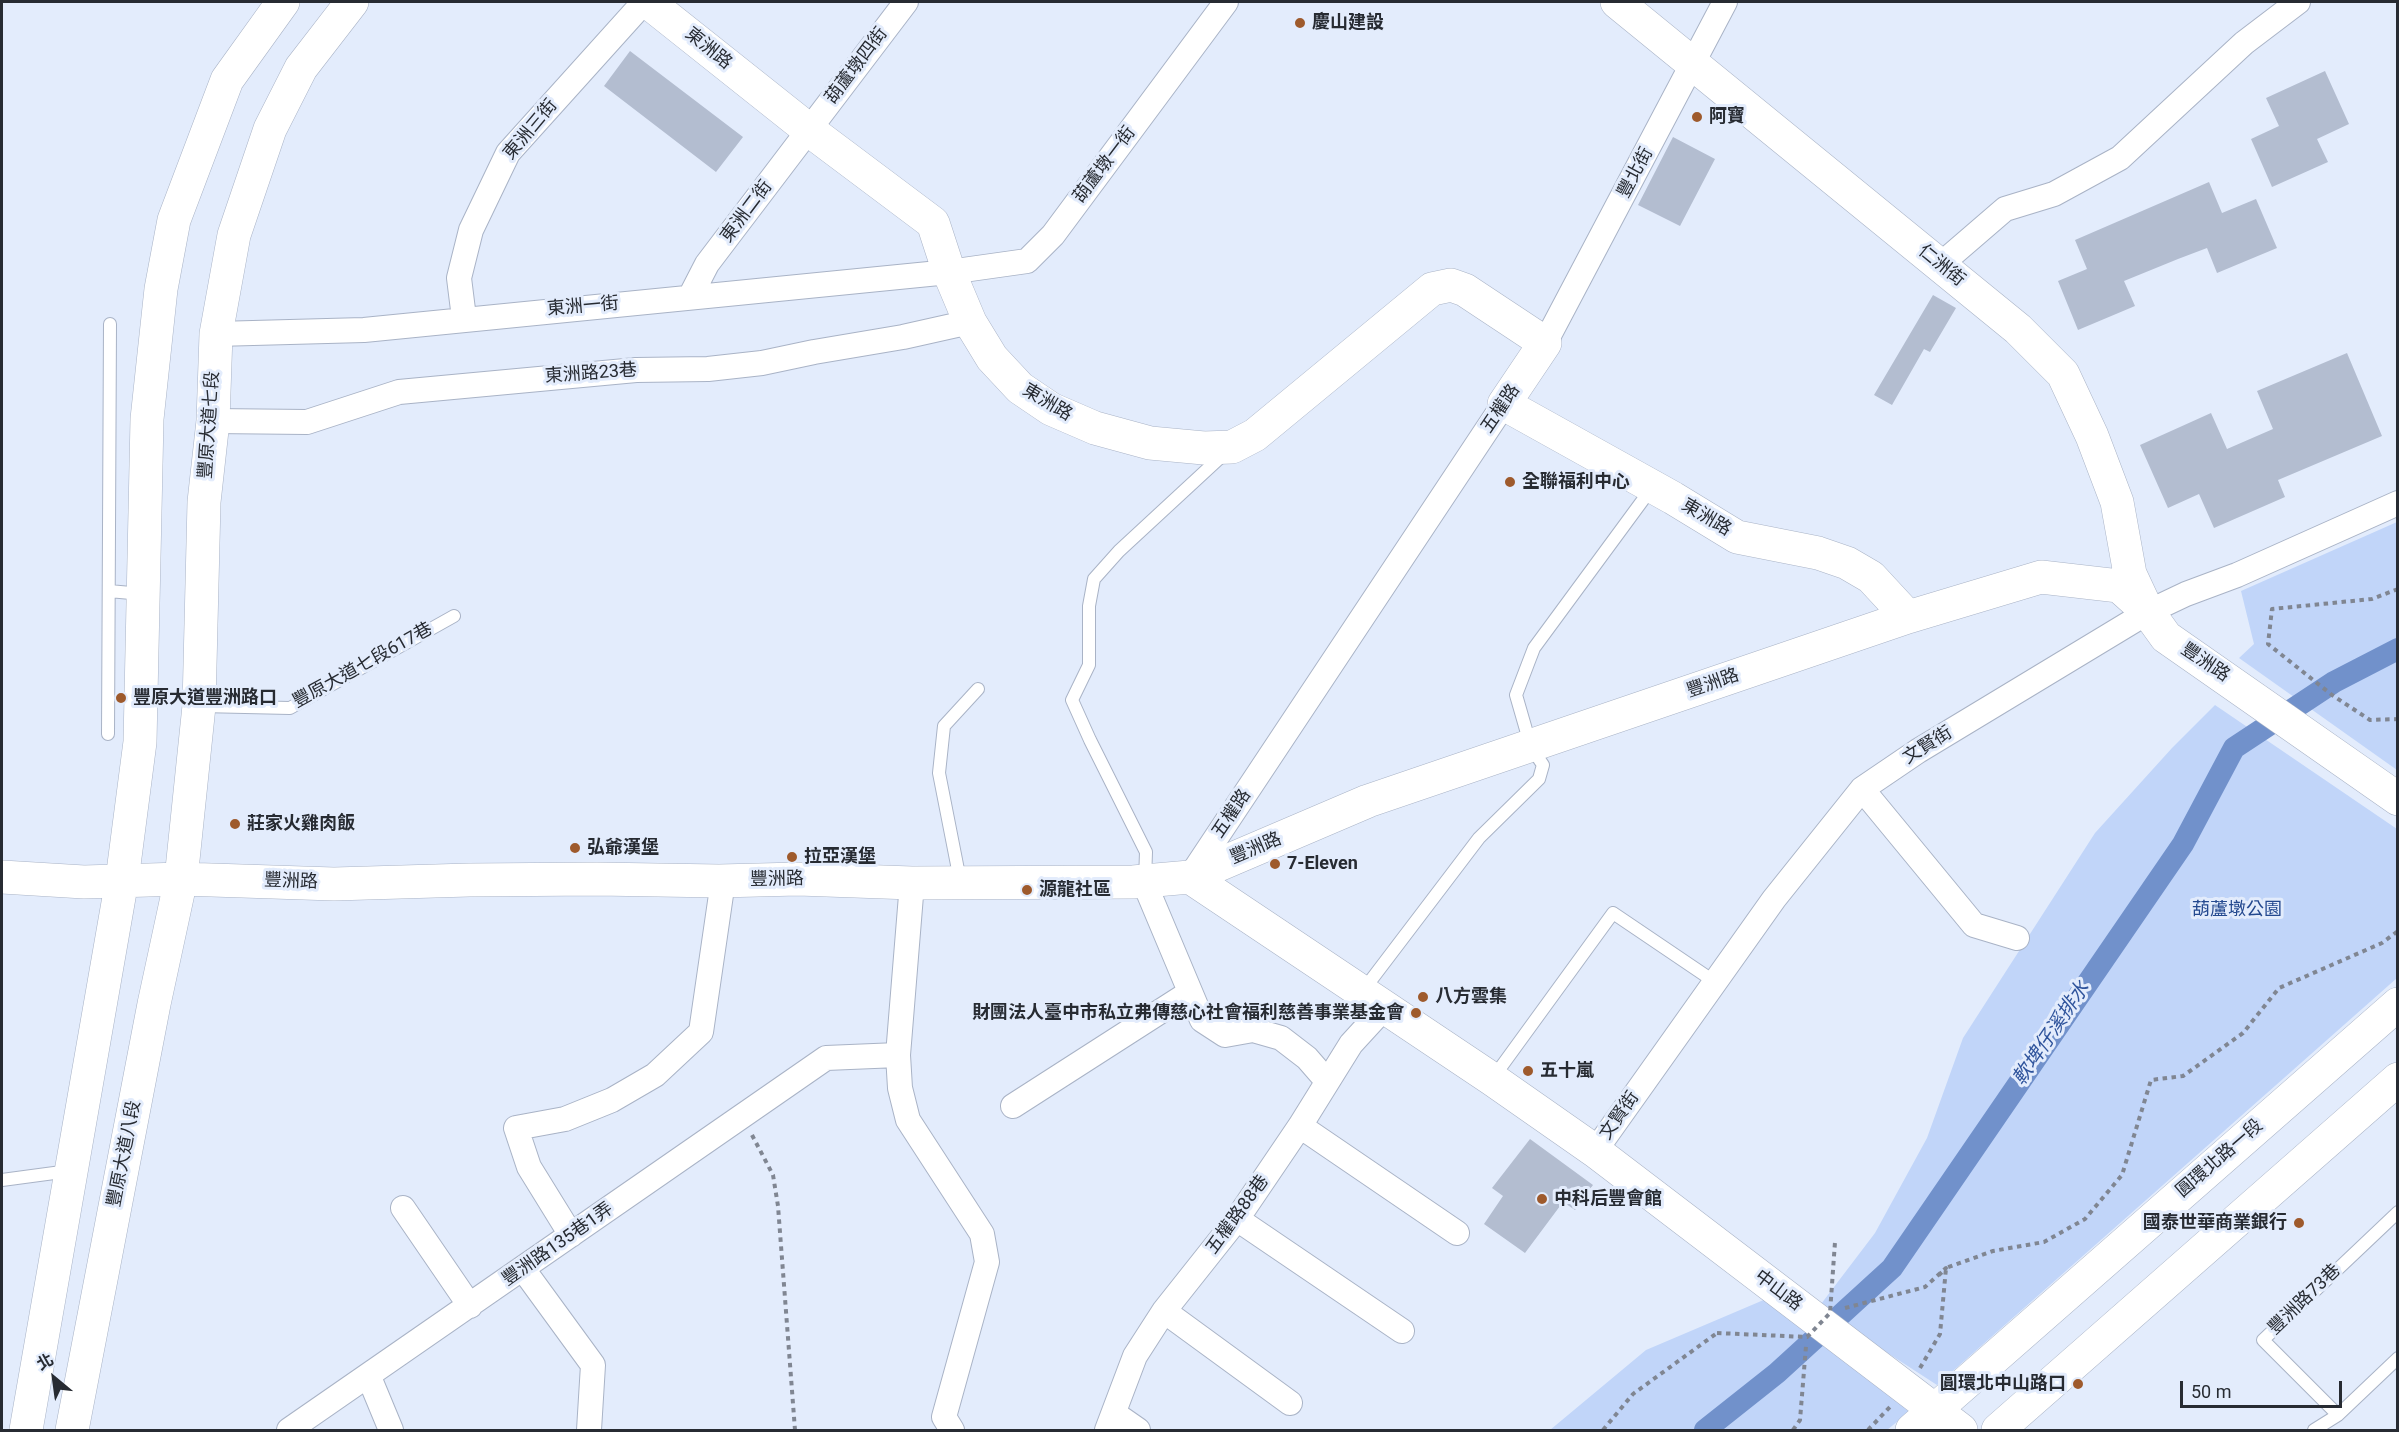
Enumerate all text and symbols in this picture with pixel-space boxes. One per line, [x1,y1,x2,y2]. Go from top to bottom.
place label: 慶山建設 [1312,12,1384,34]
marker: 慶山建設 [1293,16,1307,30]
street label: 東洲路 [680,24,736,74]
street label: 葫蘆墩四街 [821,24,893,108]
street label: 東洲三街 [500,95,562,165]
place label: 阿寶 [1709,106,1745,128]
marker: 阿寶 [1690,110,1704,124]
street label: 葫蘆墩一街 [1069,123,1141,207]
street label: 豐北街 [1614,144,1658,202]
street label: 東洲二街 [717,177,777,247]
street label: 仁洲街 [1913,241,1969,291]
street label: 東洲一街 [546,293,620,321]
street label: 東洲路23巷 [544,360,638,388]
street label: 豐原大道七段 [195,370,225,480]
street label: 東洲路 [1018,380,1076,426]
street label: 五權路 [1477,381,1525,437]
place label: 全聯福利中心 [1522,471,1630,493]
marker: 全聯福利中心 [1503,475,1517,489]
street label: 東洲路 [1677,495,1735,541]
street label: 豐原大道七段617巷 [289,619,437,713]
street label: 豐洲路 [2177,639,2233,687]
street label: 豐洲路 [1684,665,1742,703]
place label: 豐原大道豐洲路口 [133,687,277,709]
marker: 豐原大道豐洲路口 [114,691,128,705]
street label: 文賢街 [1899,723,1957,769]
street label: 五權路 [1208,786,1256,842]
place label: 莊家火雞肉飯 [247,813,355,835]
marker: 莊家火雞肉飯 [228,817,242,831]
street label: 豐洲路 [1227,829,1285,869]
place label: 弘爺漢堡 [587,837,659,859]
marker: 弘爺漢堡 [568,841,582,855]
place label: 拉亞漢堡 [804,846,876,868]
marker: 拉亞漢堡 [785,850,799,864]
place label: 7-Eleven [1287,853,1358,875]
marker: 7-Eleven [1268,857,1282,871]
street label: 豐洲路 [750,869,804,891]
street label: 豐洲路 [264,870,318,894]
place label: 源龍社區 [1039,879,1111,901]
marker: 源龍社區 [1020,883,1034,897]
park label: 葫蘆墩公園 [2192,899,2282,921]
water label: 軟埤仔溪排水 [2009,978,2095,1090]
place label: 八方雲集 [1435,986,1507,1008]
marker: 八方雲集 [1416,990,1430,1004]
place label: 財團法人臺中市私立弗傳慈心社會福利慈善事業基金會 [972,1002,1404,1024]
marker: 財團法人臺中市私立弗傳慈心社會福利慈善事業基金會 [1409,1006,1423,1020]
place label: 五十嵐 [1540,1060,1594,1082]
marker: 五十嵐 [1521,1064,1535,1078]
street label: 文賢街 [1596,1088,1644,1144]
street label: 豐原大道八段 [104,1099,146,1209]
street label: 圓環北路一段 [2172,1115,2268,1203]
street label: 五權路88巷 [1202,1171,1274,1259]
place label: 中科后豐會館 [1554,1188,1662,1210]
marker: 中科后豐會館 [1535,1192,1549,1206]
street label: 豐洲路135巷1弄 [498,1199,618,1291]
place label: 國泰世華商業銀行 [2143,1212,2287,1234]
marker: 國泰世華商業銀行 [2292,1216,2306,1230]
street label: 豐洲路73巷 [2264,1260,2346,1340]
street label: 中山路 [1750,1266,1806,1316]
north arrow [24,1348,84,1408]
text: 北 [33,1350,57,1374]
scale bar [2183,1369,2345,1407]
place label: 圓環北中山路口 [1940,1373,2066,1395]
marker: 圓環北中山路口 [2071,1377,2085,1391]
text: 50 m [2191,1381,2231,1402]

